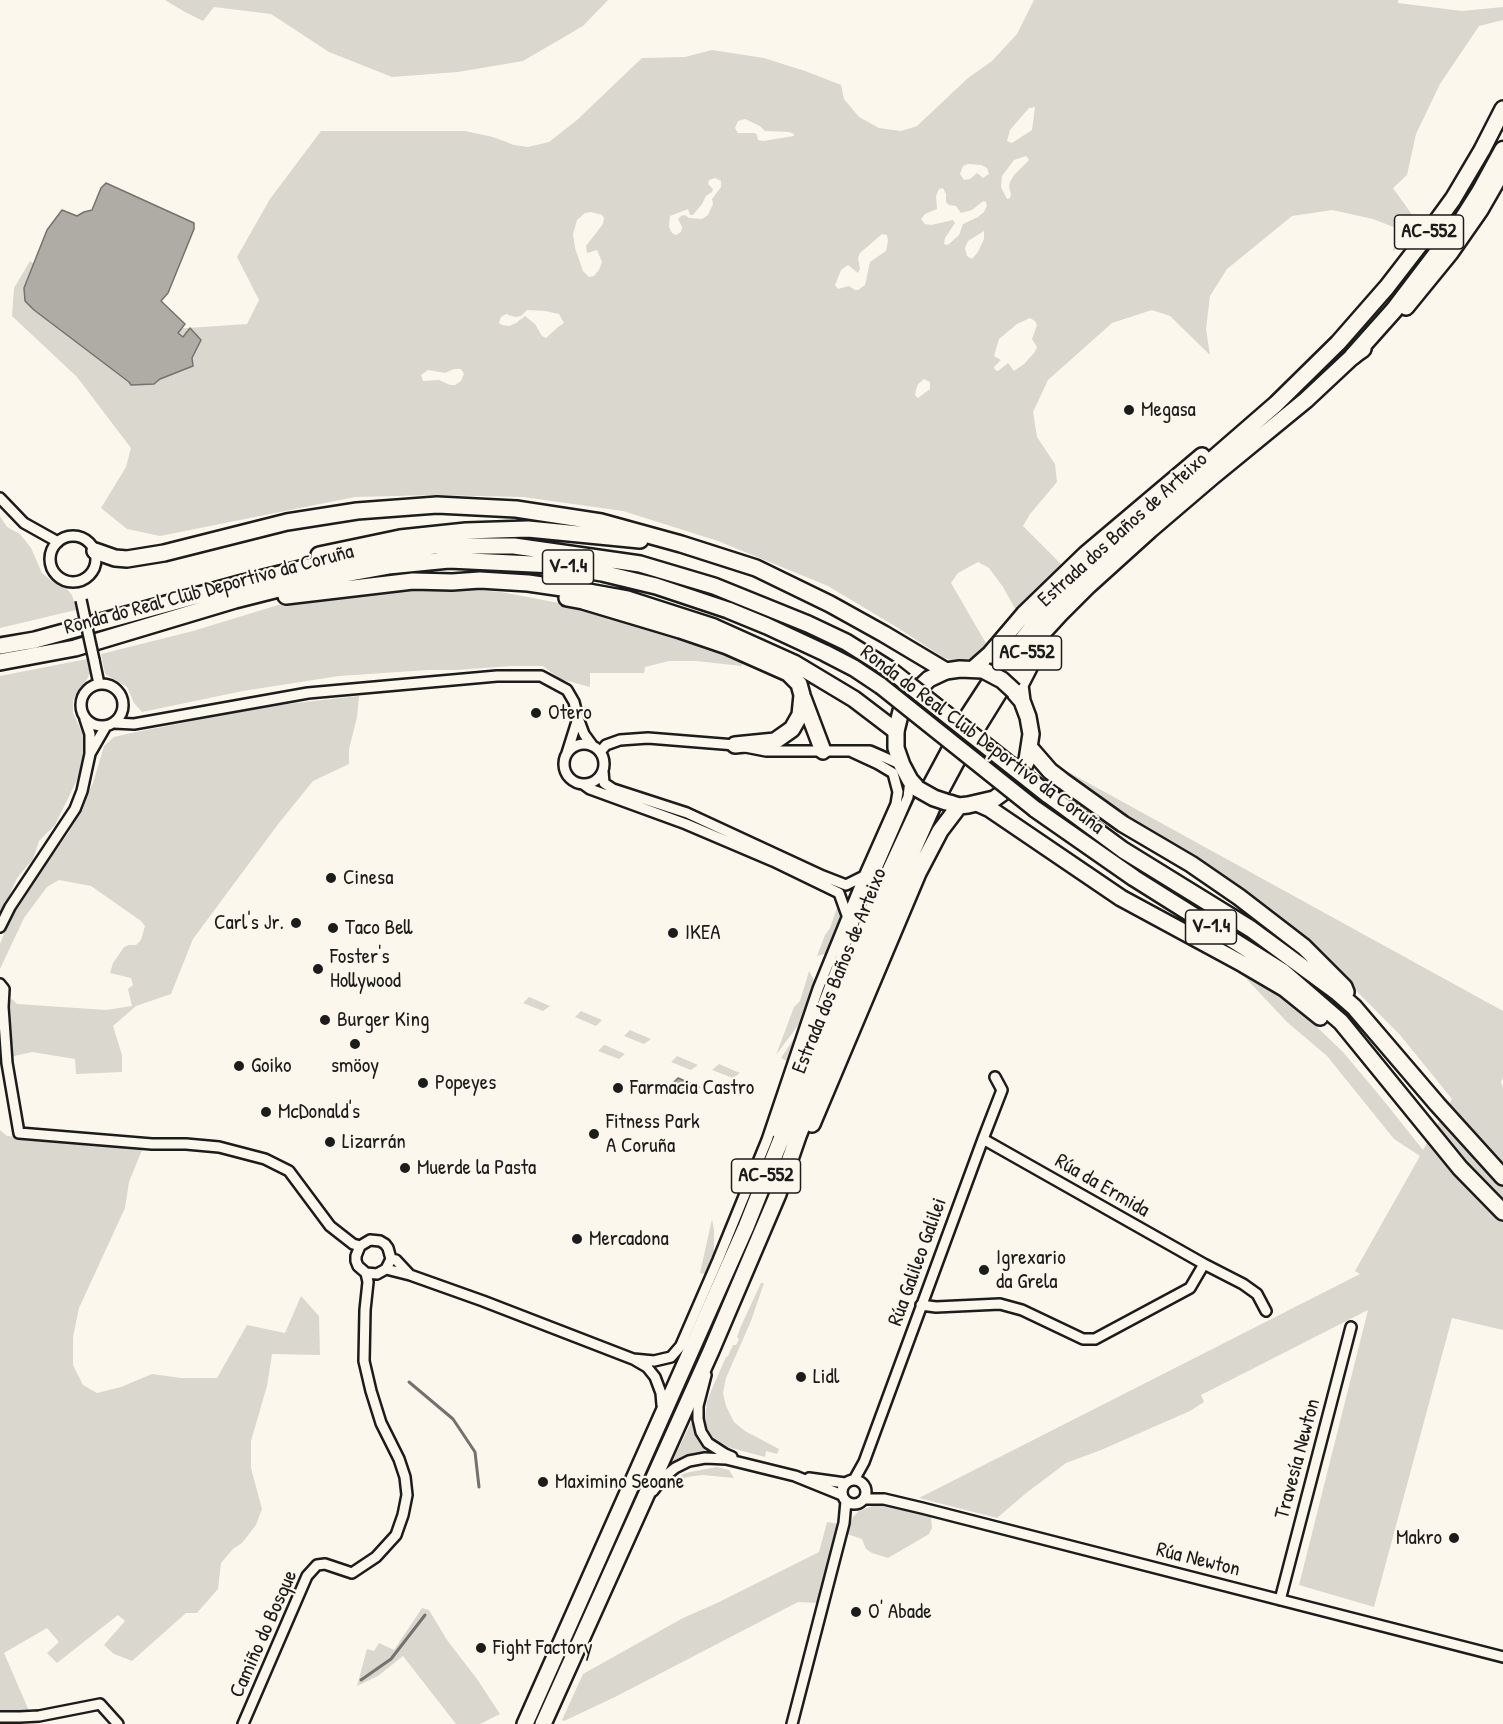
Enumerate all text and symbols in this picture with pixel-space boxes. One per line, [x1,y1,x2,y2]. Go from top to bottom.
road number: AC-552 [1394,215,1464,249]
place label: Megasa [1141,397,1196,423]
marker: Megasa [1122,403,1136,417]
street label: Estrada dos Baños de Arteixo [1033,447,1213,613]
street label: Ronda do Real Club Deportivo da Coruña [61,539,357,641]
road number: V-1.4 [542,550,594,584]
road number: AC-552 [992,636,1062,670]
street label: Ronda do Real Club Deportivo da Coruña [855,640,1109,840]
place label: Otero [548,700,592,726]
marker: Otero [529,706,543,720]
place label: Cinesa [343,865,393,891]
street label: Estrada dos Baños de Arteixo [787,865,893,1077]
marker: Cinesa [324,871,338,885]
place label: Carl's Jr. [214,910,284,936]
road number: V-1.4 [1186,910,1236,944]
place label: Taco Bell [345,915,413,941]
marker: Carl's Jr. [289,916,303,930]
place label: IKEA [685,920,720,946]
marker: Taco Bell [326,921,340,935]
marker: IKEA [666,926,680,940]
place label: Foster's Hollywood [330,944,401,994]
marker: Foster's Hollywood [311,962,325,976]
place label: Burger King [337,1007,429,1033]
marker: Burger King [318,1013,332,1027]
marker: smöoy [348,1037,362,1051]
place label: Goiko [251,1053,291,1079]
place label: smöoy [331,1053,379,1079]
marker: Goiko [232,1059,246,1073]
place label: Popeyes [435,1070,496,1096]
place label: Farmacia Castro [630,1075,754,1101]
marker: Popeyes [416,1076,430,1090]
marker: Farmacia Castro [611,1081,625,1095]
place label: McDonald's [278,1099,360,1125]
marker: McDonald's [259,1105,273,1119]
place label: Fitness Park A Coruña [606,1109,700,1159]
marker: Fitness Park A Coruña [587,1127,601,1141]
place label: Lizarrán [342,1129,406,1155]
marker: Lizarrán [323,1135,337,1149]
street label: Rúa da Ermida [1050,1149,1154,1223]
place label: Muerde la Pasta [417,1155,536,1181]
road number: AC-552 [732,1159,801,1193]
marker: Muerde la Pasta [398,1161,412,1175]
street label: Rúa Galileo Galilei [883,1195,953,1329]
place label: Mercadona [589,1226,669,1252]
marker: Mercadona [570,1232,584,1246]
place label: Igrexario da Grela [996,1245,1066,1295]
marker: Igrexario da Grela [977,1263,991,1277]
place label: Lidl [813,1364,839,1390]
marker: Lidl [794,1370,808,1384]
street label: Travesía Newton [1270,1396,1326,1522]
place label: Maximino Seoane [555,1469,684,1495]
marker: Maximino Seoane [536,1475,550,1489]
place label: Makro [1396,1525,1442,1551]
marker: Makro [1447,1531,1461,1545]
street label: Rúa Newton [1154,1537,1242,1583]
street label: Camiño do Bosque [225,1566,303,1702]
place label: O' Abade [868,1599,932,1625]
marker: O' Abade [849,1605,863,1619]
place label: Fight Factory [493,1635,593,1661]
marker: Fight Factory [474,1641,488,1655]

